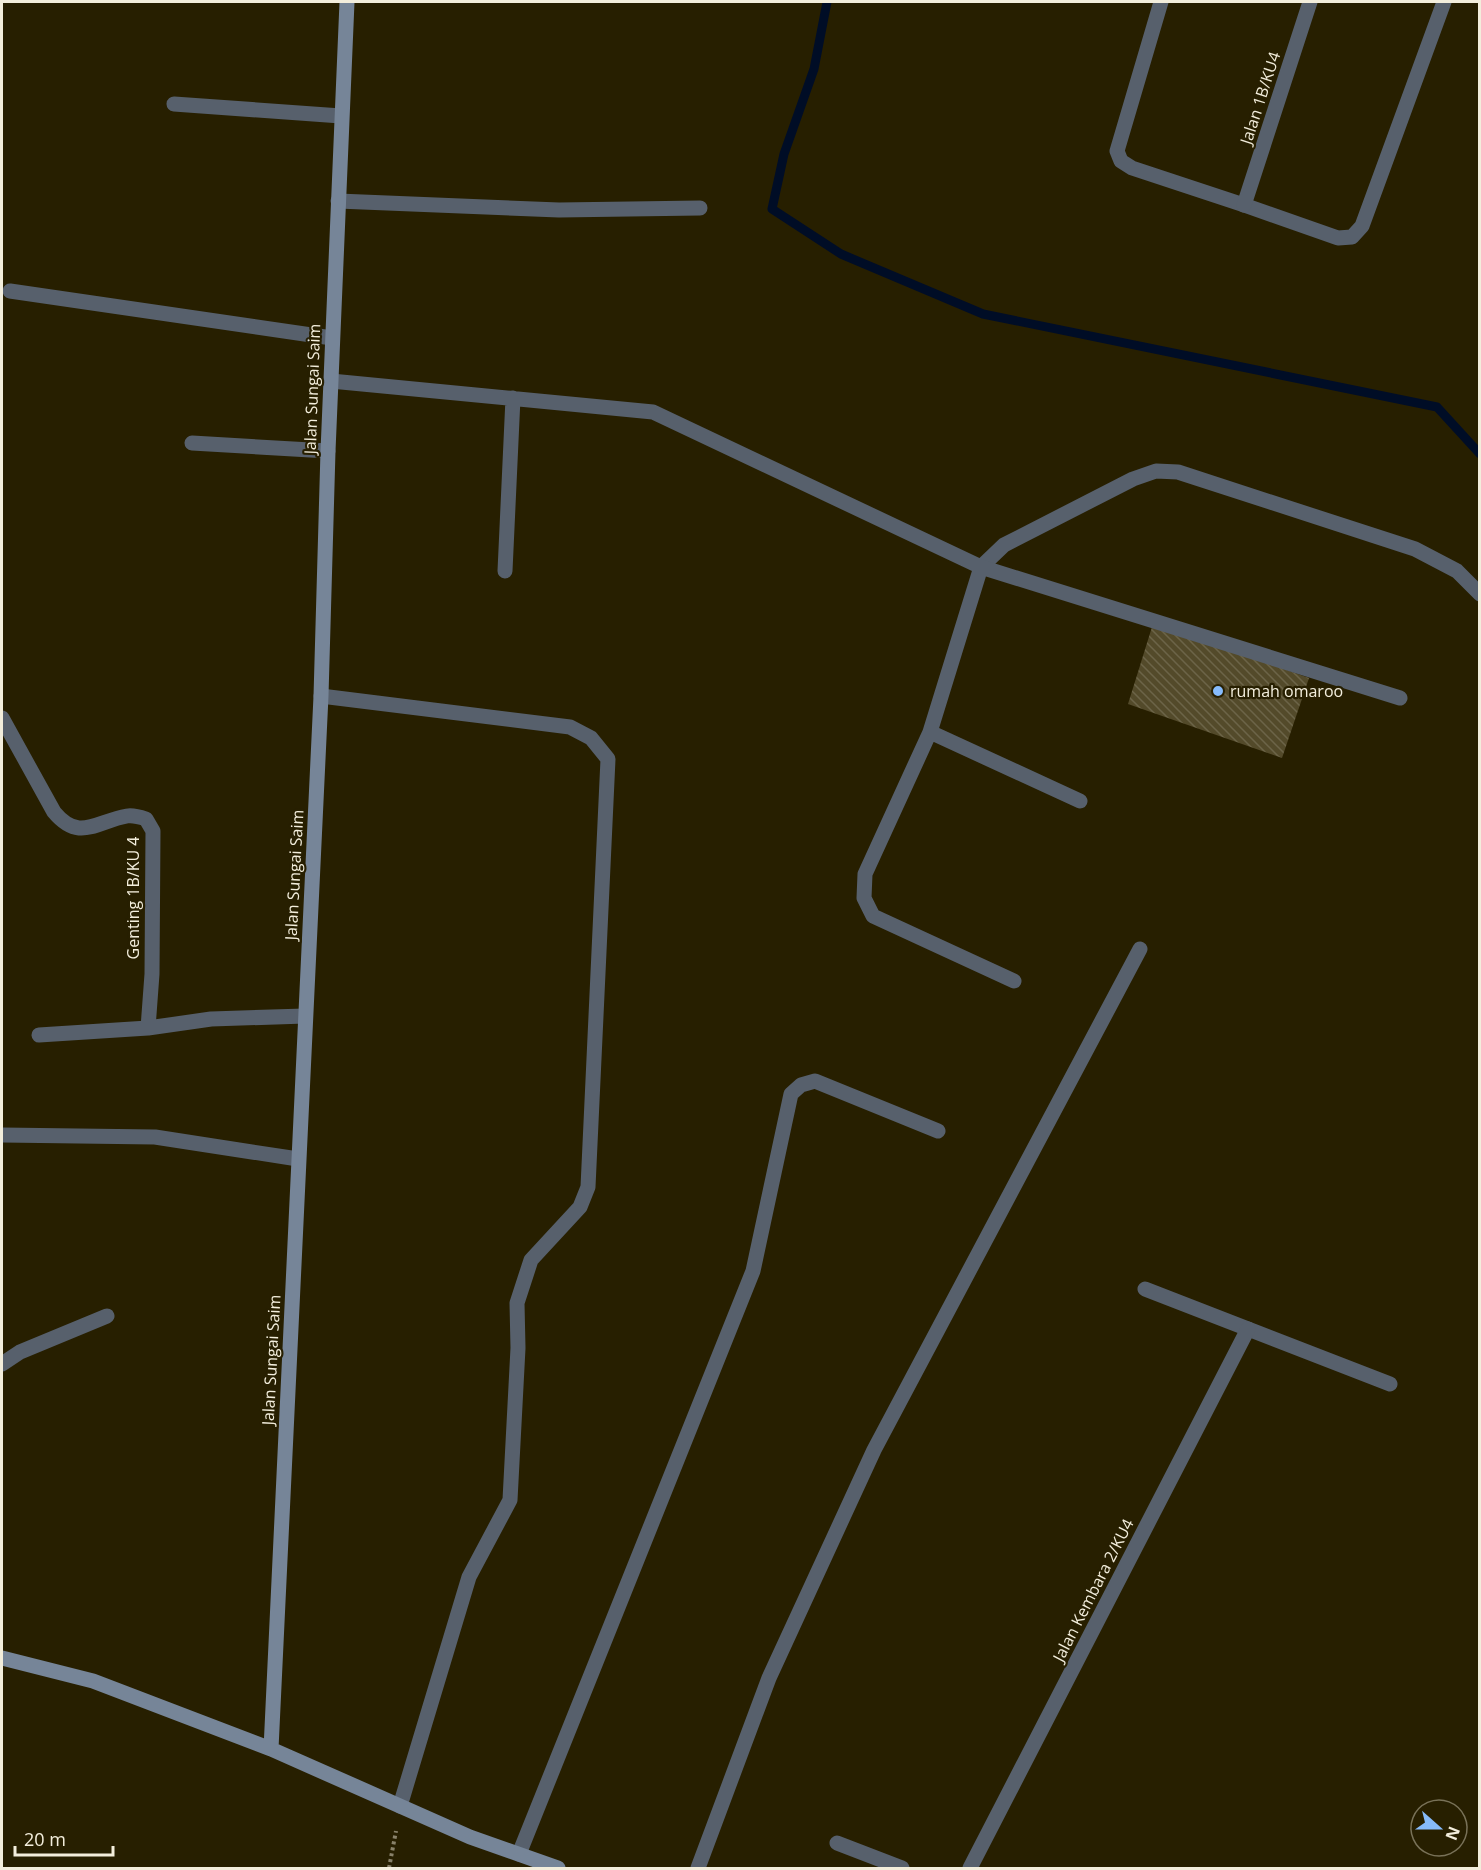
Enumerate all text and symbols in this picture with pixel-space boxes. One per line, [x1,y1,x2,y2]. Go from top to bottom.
street label: Jalan 1B/KU4 [1234,49,1285,149]
street label: Jalan Sungai Saim [299,323,325,457]
place label: rumah omaroo [1230,680,1343,702]
marker: rumah omaroo [1211,684,1225,698]
street label: Jalan Sungai Saim [279,809,308,943]
street label: Genting 1B/KU 4 [122,837,144,959]
street label: Jalan Sungai Saim [256,1294,285,1428]
street label: Jalan Kembara 2/KU4 [1047,1515,1139,1667]
north arrow [1409,1798,1469,1858]
scale bar [15,1819,112,1857]
text: N [1440,1823,1466,1843]
text: 20 m [24,1827,66,1851]

